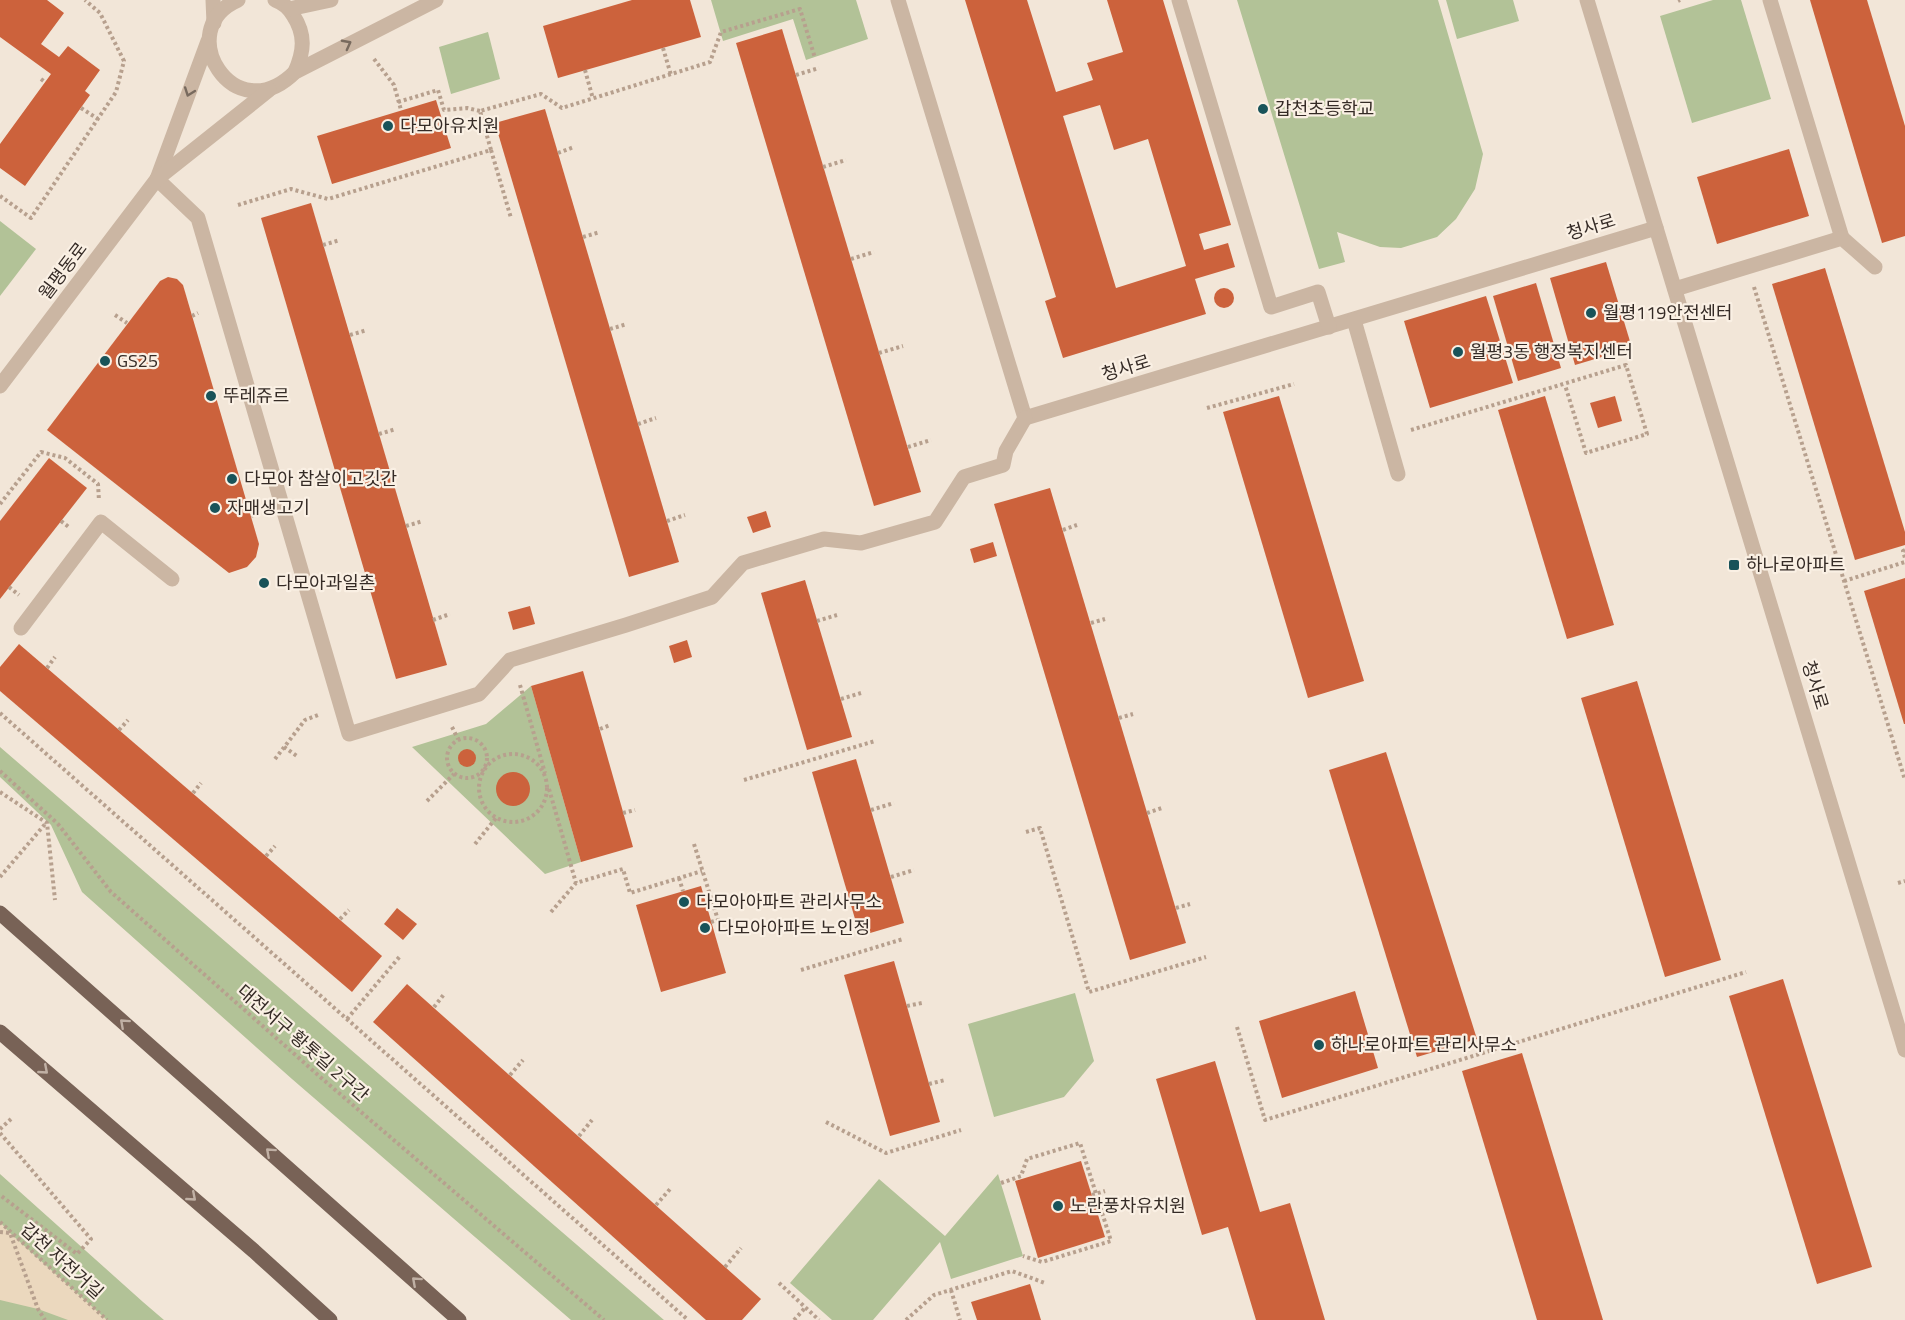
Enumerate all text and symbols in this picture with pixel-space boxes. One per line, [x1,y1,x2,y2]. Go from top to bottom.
one-way arrow [340,40,351,51]
one-way arrow [184,87,197,97]
place label: 갑천초등학교 [1275,95,1374,122]
marker: 갑천초등학교 [1256,102,1270,116]
place label: 다모아유치원 [400,112,499,139]
marker: 다모아유치원 [381,119,395,133]
street label: 청사로 [1563,206,1619,247]
street label: 월평동로 [32,236,93,305]
place label: 월평119안전센터 [1603,299,1733,326]
marker: 월평119안전센터 [1584,306,1598,320]
place label: 월평3동 행정복지센터 [1470,338,1633,365]
marker: 월평3동 행정복지센터 [1451,345,1465,359]
place label: GS25 [117,347,158,374]
street label: 청사로 [1098,347,1154,388]
marker: GS25 [98,354,112,368]
place label: 뚜레쥬르 [223,382,289,409]
marker: 뚜레쥬르 [204,389,218,403]
place label: 다모아 참살이고깃간 [244,465,397,492]
marker: 다모아 참살이고깃간 [225,472,239,486]
place label: 자매생고기 [227,494,310,521]
marker: 자매생고기 [208,501,222,515]
place label: 하나로아파트 [1746,551,1845,578]
marker: 하나로아파트 [1727,558,1741,572]
place label: 다모아과일촌 [276,569,375,596]
marker: 다모아과일촌 [257,576,271,590]
street label: 청사로 [1795,657,1836,713]
place label: 다모아아파트 관리사무소 [696,888,882,915]
marker: 다모아아파트 관리사무소 [677,895,691,909]
place label: 다모아아파트 노인정 [717,914,870,941]
marker: 다모아아파트 노인정 [698,921,712,935]
street label: 대전서구 황톳길 2구간 [231,978,375,1108]
one-way arrow [120,1019,131,1030]
place label: 하나로아파트 관리사무소 [1331,1031,1517,1058]
marker: 하나로아파트 관리사무소 [1312,1038,1326,1052]
one-way arrow [37,1063,48,1074]
one-way arrow [266,1148,277,1159]
one-way arrow [185,1190,196,1201]
place label: 노란풍차유치원 [1070,1192,1186,1219]
marker: 노란풍차유치원 [1051,1199,1065,1213]
street label: 갑천 자전거길 [15,1216,110,1305]
one-way arrow [412,1277,422,1288]

